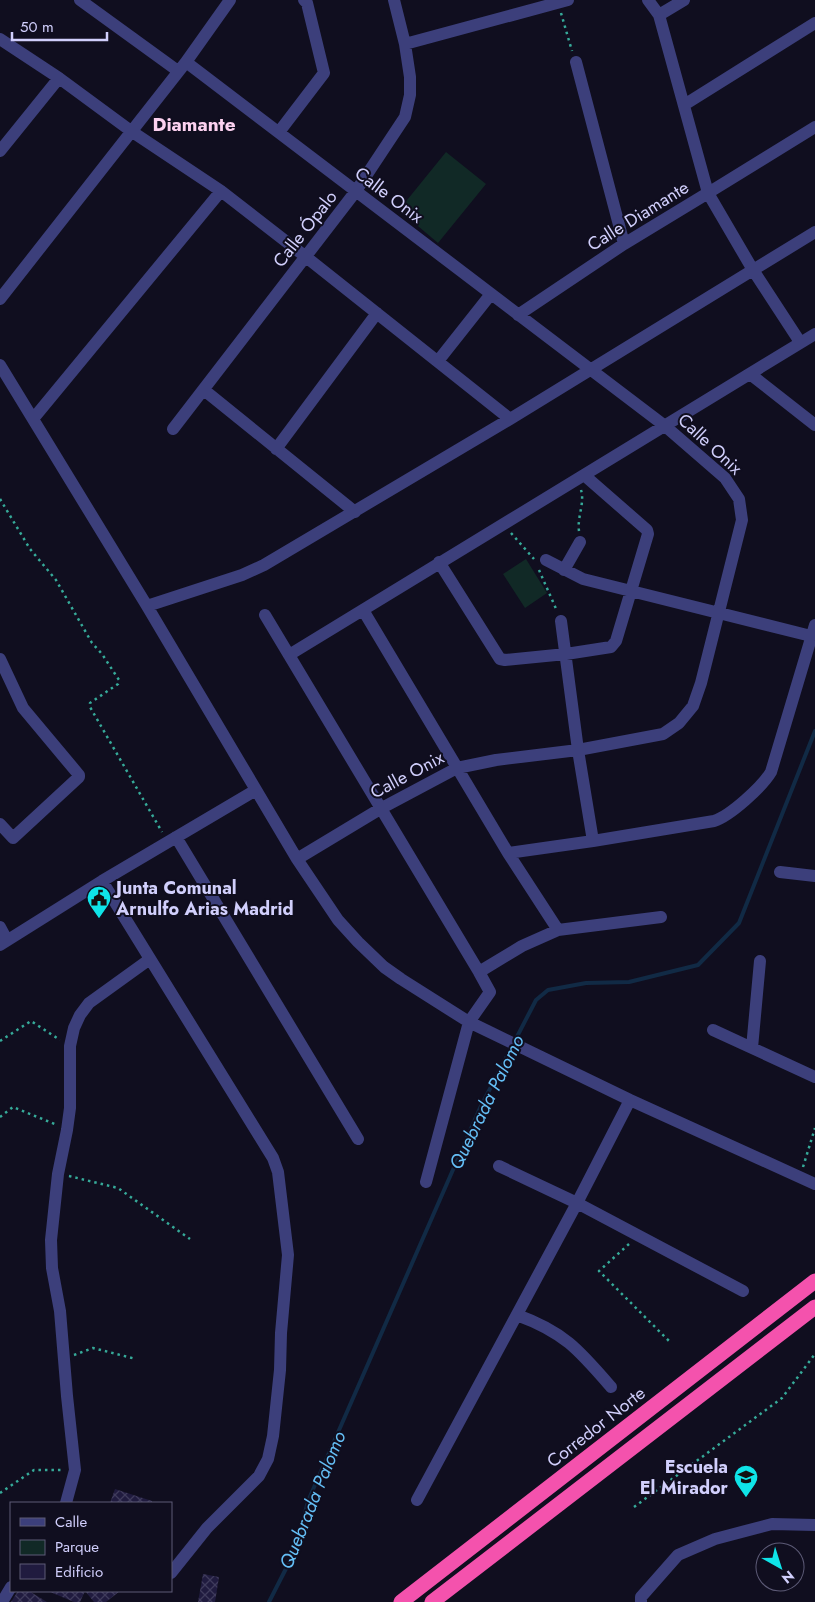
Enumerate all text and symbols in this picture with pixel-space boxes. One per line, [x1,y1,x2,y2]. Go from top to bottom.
scale bar [12,10,108,42]
text: 50 m [20,16,54,38]
district label: Diamante [152,111,236,138]
street label: Calle Onix [349,161,429,230]
street label: Calle Diamante [582,174,694,258]
street label: Calle Ópalo [267,185,343,273]
street label: Calle Onix [672,407,748,481]
street label: Calle Onix [366,745,449,805]
place label: Junta Comunal Arnulfo Arias Madrid [113,875,294,922]
public building icon: Junta Comunal Arnulfo Arias Madrid [86,885,112,919]
water label: Quebrada Palomo [442,1030,531,1174]
street label: Corredor Norte [541,1380,651,1474]
water label: Quebrada Palomo [272,1427,352,1573]
place label: Escuela El Mirador [640,1454,729,1501]
school or university icon: Escuela El Mirador [733,1464,759,1498]
legend [10,1502,172,1592]
text: Calle [55,1511,87,1533]
text: Parque [55,1536,99,1558]
north arrow [755,1542,805,1592]
text: Edificio [55,1561,103,1583]
text: N [778,1566,799,1588]

